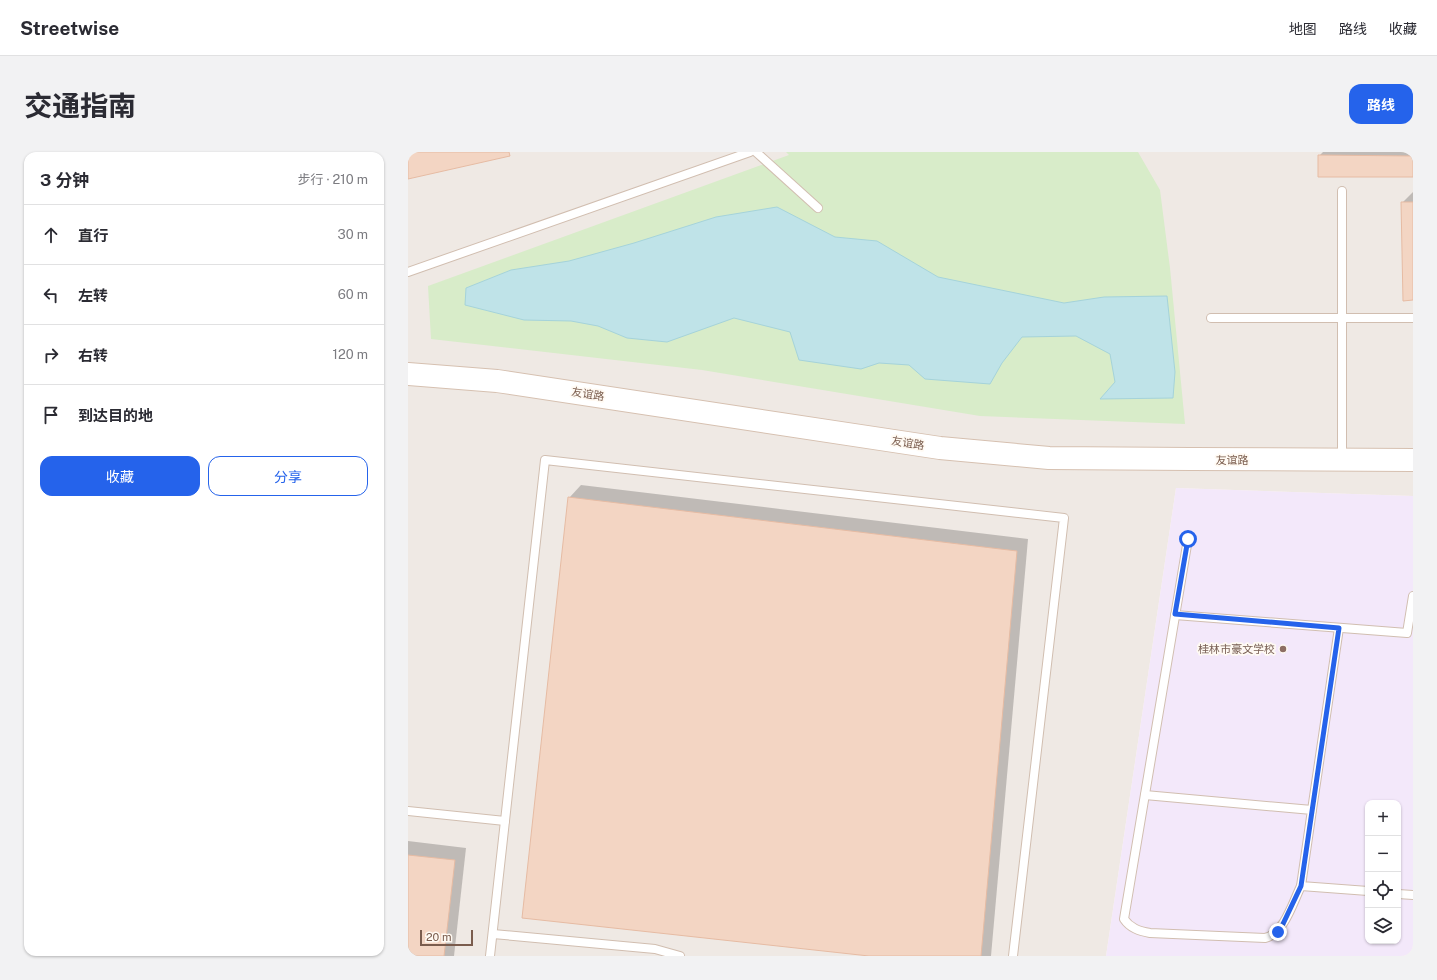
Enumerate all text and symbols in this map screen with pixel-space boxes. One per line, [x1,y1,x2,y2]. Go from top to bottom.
text: Streetwise [20,17,119,39]
text: 地图 [1289,21,1317,37]
text: 路线 [1339,21,1367,37]
text: 收藏 [1389,21,1417,37]
button: 路线 [1349,84,1413,124]
text: 交通指南 [24,89,136,122]
text: 3 分钟 [40,170,89,190]
text: 步行 · 210 m [297,172,368,187]
icon: ahead [40,224,62,246]
text: 直行 [78,227,108,244]
text: 30 m [338,227,368,242]
icon: left [40,284,62,306]
text: 左转 [78,287,108,304]
text: 60 m [338,287,368,302]
icon: right [40,344,62,366]
text: 右转 [78,347,108,364]
text: 120 m [333,347,368,362]
street label: 友谊路 [571,385,605,403]
icon: arrive [40,404,62,426]
text: 到达目的地 [78,407,153,424]
street label: 友谊路 [891,434,925,452]
street label: 友谊路 [1216,454,1249,466]
button: 收藏 [40,456,200,496]
button: 分享 [208,456,368,496]
route start [1179,530,1197,548]
place label: 桂林市豪文学校 [1198,643,1275,655]
marker: 桂林市豪文学校 [1278,644,1288,654]
map controls [1365,800,1401,944]
button: + [1365,800,1401,836]
button: − [1365,836,1401,872]
button: locate [1365,872,1401,908]
button: layers [1365,908,1401,944]
route end [1269,923,1287,941]
scale bar [420,928,473,947]
text: 20 m [426,931,451,943]

